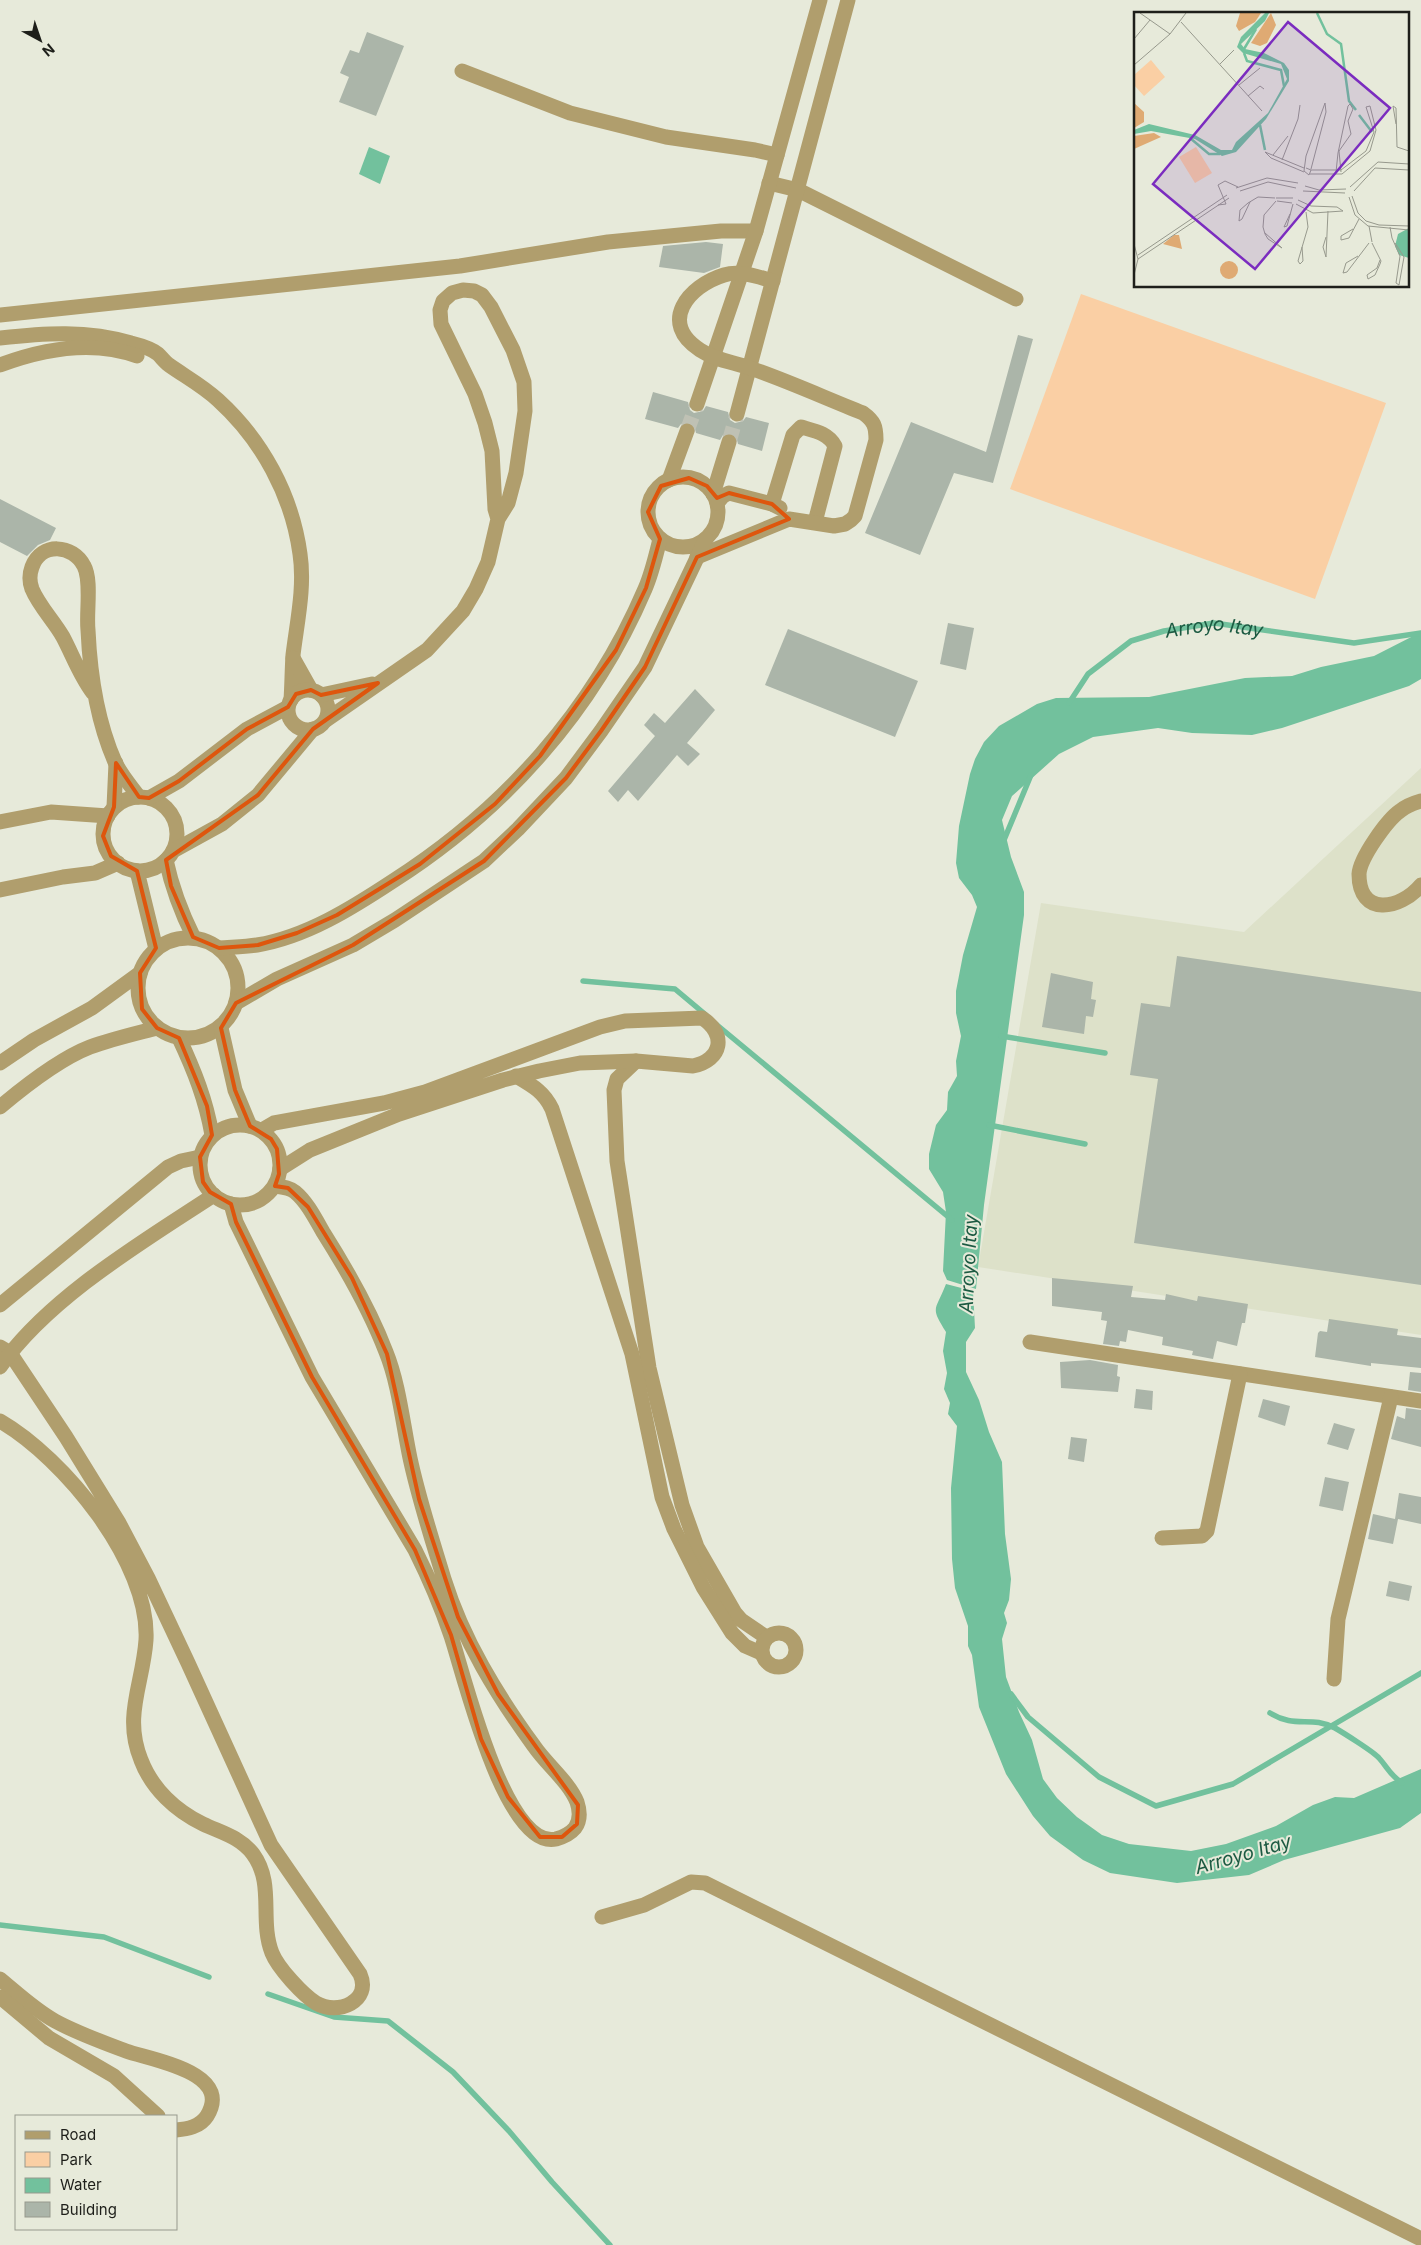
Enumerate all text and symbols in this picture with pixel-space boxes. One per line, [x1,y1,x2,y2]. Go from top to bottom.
inset map [1134,12,1408,288]
north arrow [15,15,65,65]
text: N [39,40,58,60]
water label: Arroyo Itay [1162,612,1266,643]
water label: Arroyo Itay [954,1213,983,1315]
water label: Arroyo Itay [1191,1829,1295,1879]
legend [15,2115,178,2230]
text: Road [60,2125,96,2144]
text: Park [60,2150,93,2169]
text: Water [60,2175,102,2194]
text: Building [60,2200,117,2219]

